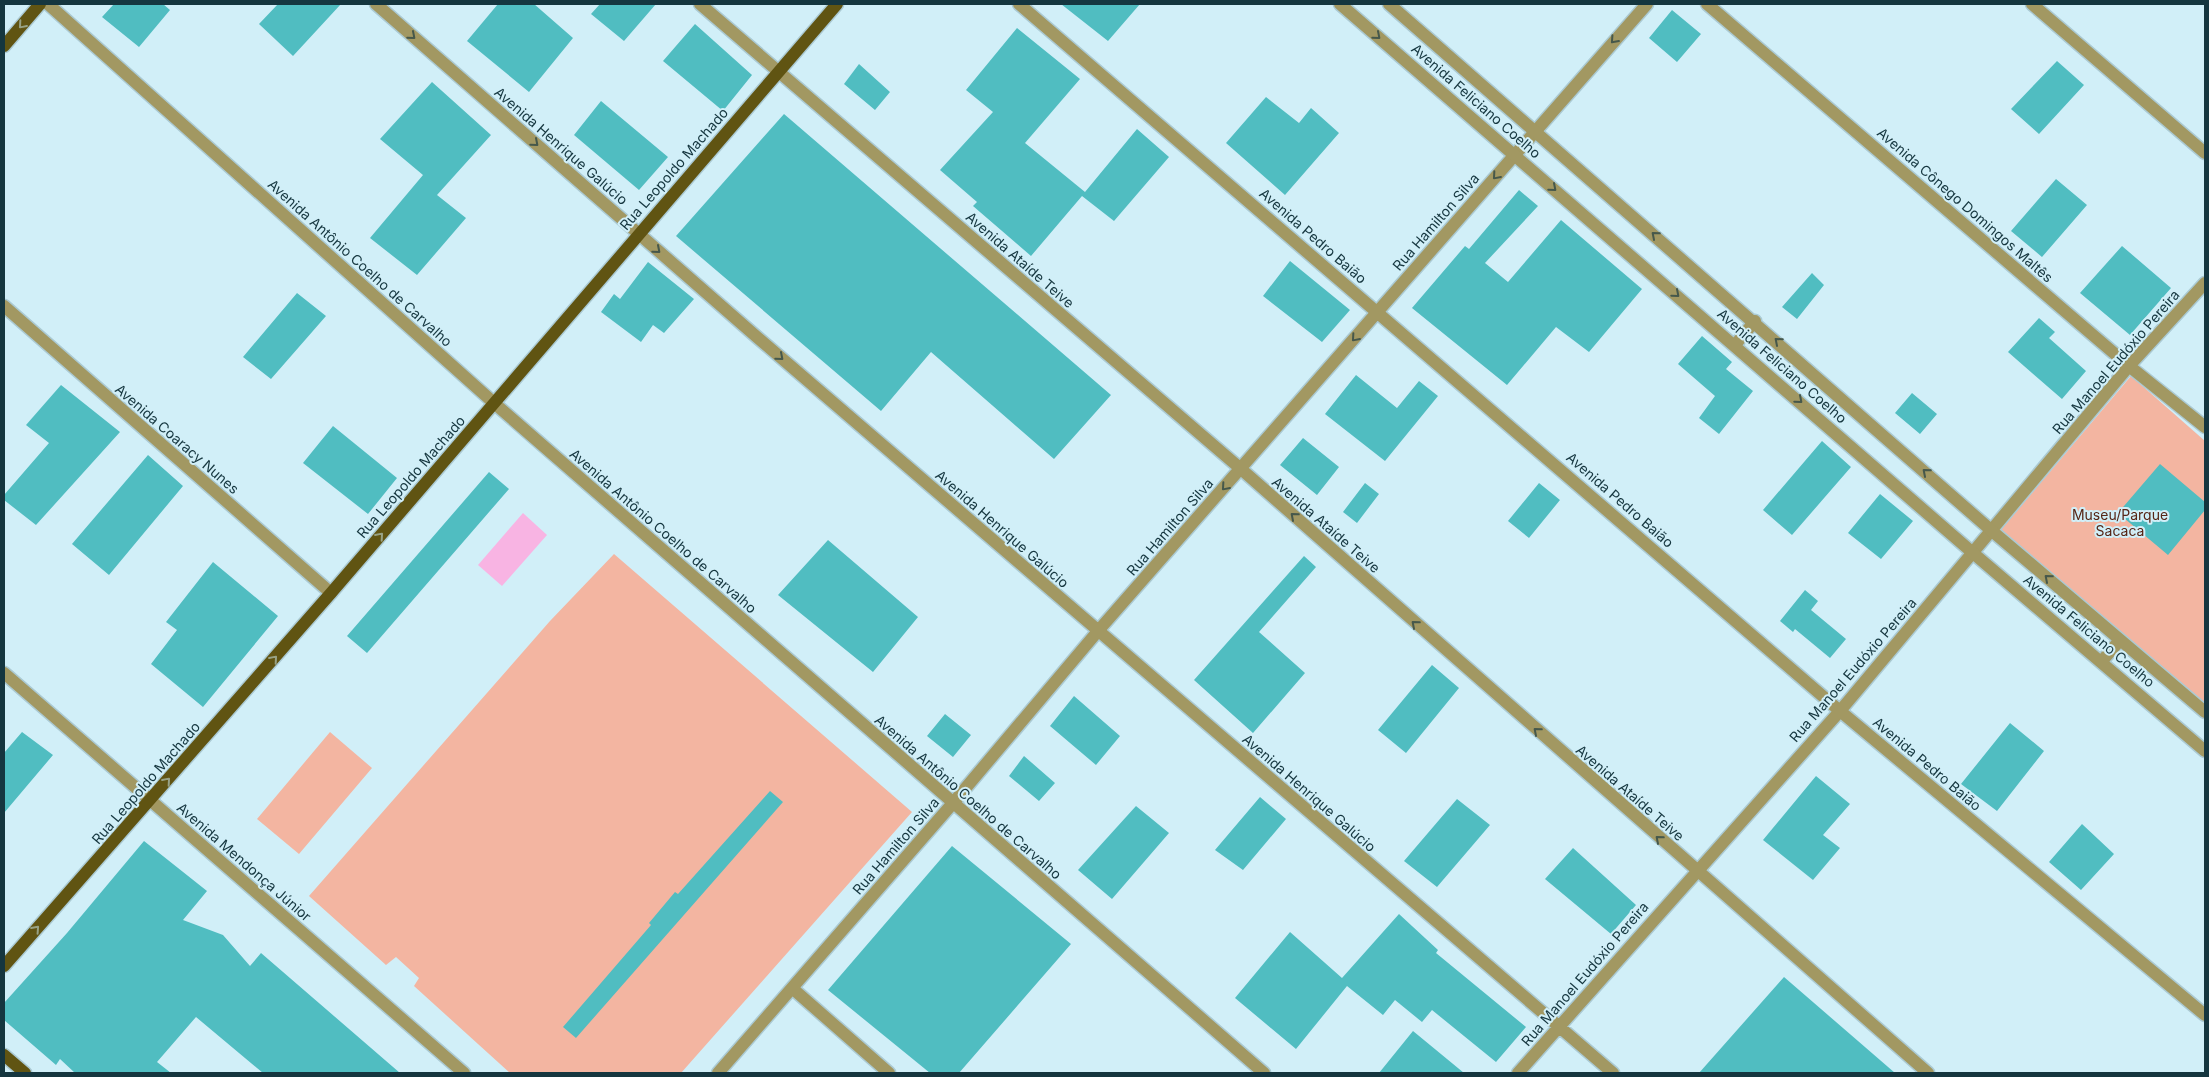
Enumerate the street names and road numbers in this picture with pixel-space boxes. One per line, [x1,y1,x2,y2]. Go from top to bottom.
street label: Avenida Feliciano Coelho [1408,40,1544,161]
street label: Avenida Henrique Galúcio [491,83,631,208]
street label: Rua Leopoldo Machado [616,104,731,233]
street label: Avenida Cônego Domingos Maltês [1874,124,2057,286]
street label: Rua Hamilton Silva [1389,170,1482,274]
street label: Avenida Antônio Coelho de Carvalho [265,175,456,350]
street label: Avenida Pedro Baião [1256,185,1370,287]
street label: Avenida Ataíde Teive [963,208,1078,311]
street label: Rua Manoel Eudóxio Pereira [2048,286,2183,437]
street label: Avenida Feliciano Coelho [1714,305,1850,426]
street label: Avenida Coaracy Nunes [112,380,243,497]
street label: Rua Leopoldo Machado [353,412,468,541]
street label: Avenida Antônio Coelho de Carvalho [566,445,760,616]
street label: Avenida Pedro Baião [1563,449,1677,551]
street label: Avenida Henrique Galúcio [932,466,1072,591]
street label: Avenida Ataíde Teive [1269,473,1384,576]
street label: Rua Hamilton Silva [1123,475,1216,579]
street label: Avenida Feliciano Coelho [2020,571,2158,690]
street label: Rua Manoel Eudóxio Pereira [1785,594,1920,745]
street label: Avenida Antônio Coelho de Carvalho [871,711,1065,882]
street label: Avenida Pedro Baião [1870,713,1985,814]
street label: Rua Leopoldo Machado [88,718,203,847]
street label: Avenida Henrique Galúcio [1239,730,1379,855]
street label: Avenida Ataíde Teive [1573,741,1688,844]
street label: Rua Hamilton Silva [849,794,942,898]
street label: Avenida Mendonça Júnior [174,799,315,925]
street label: Rua Manoel Eudóxio Pereira [1517,898,1652,1049]

